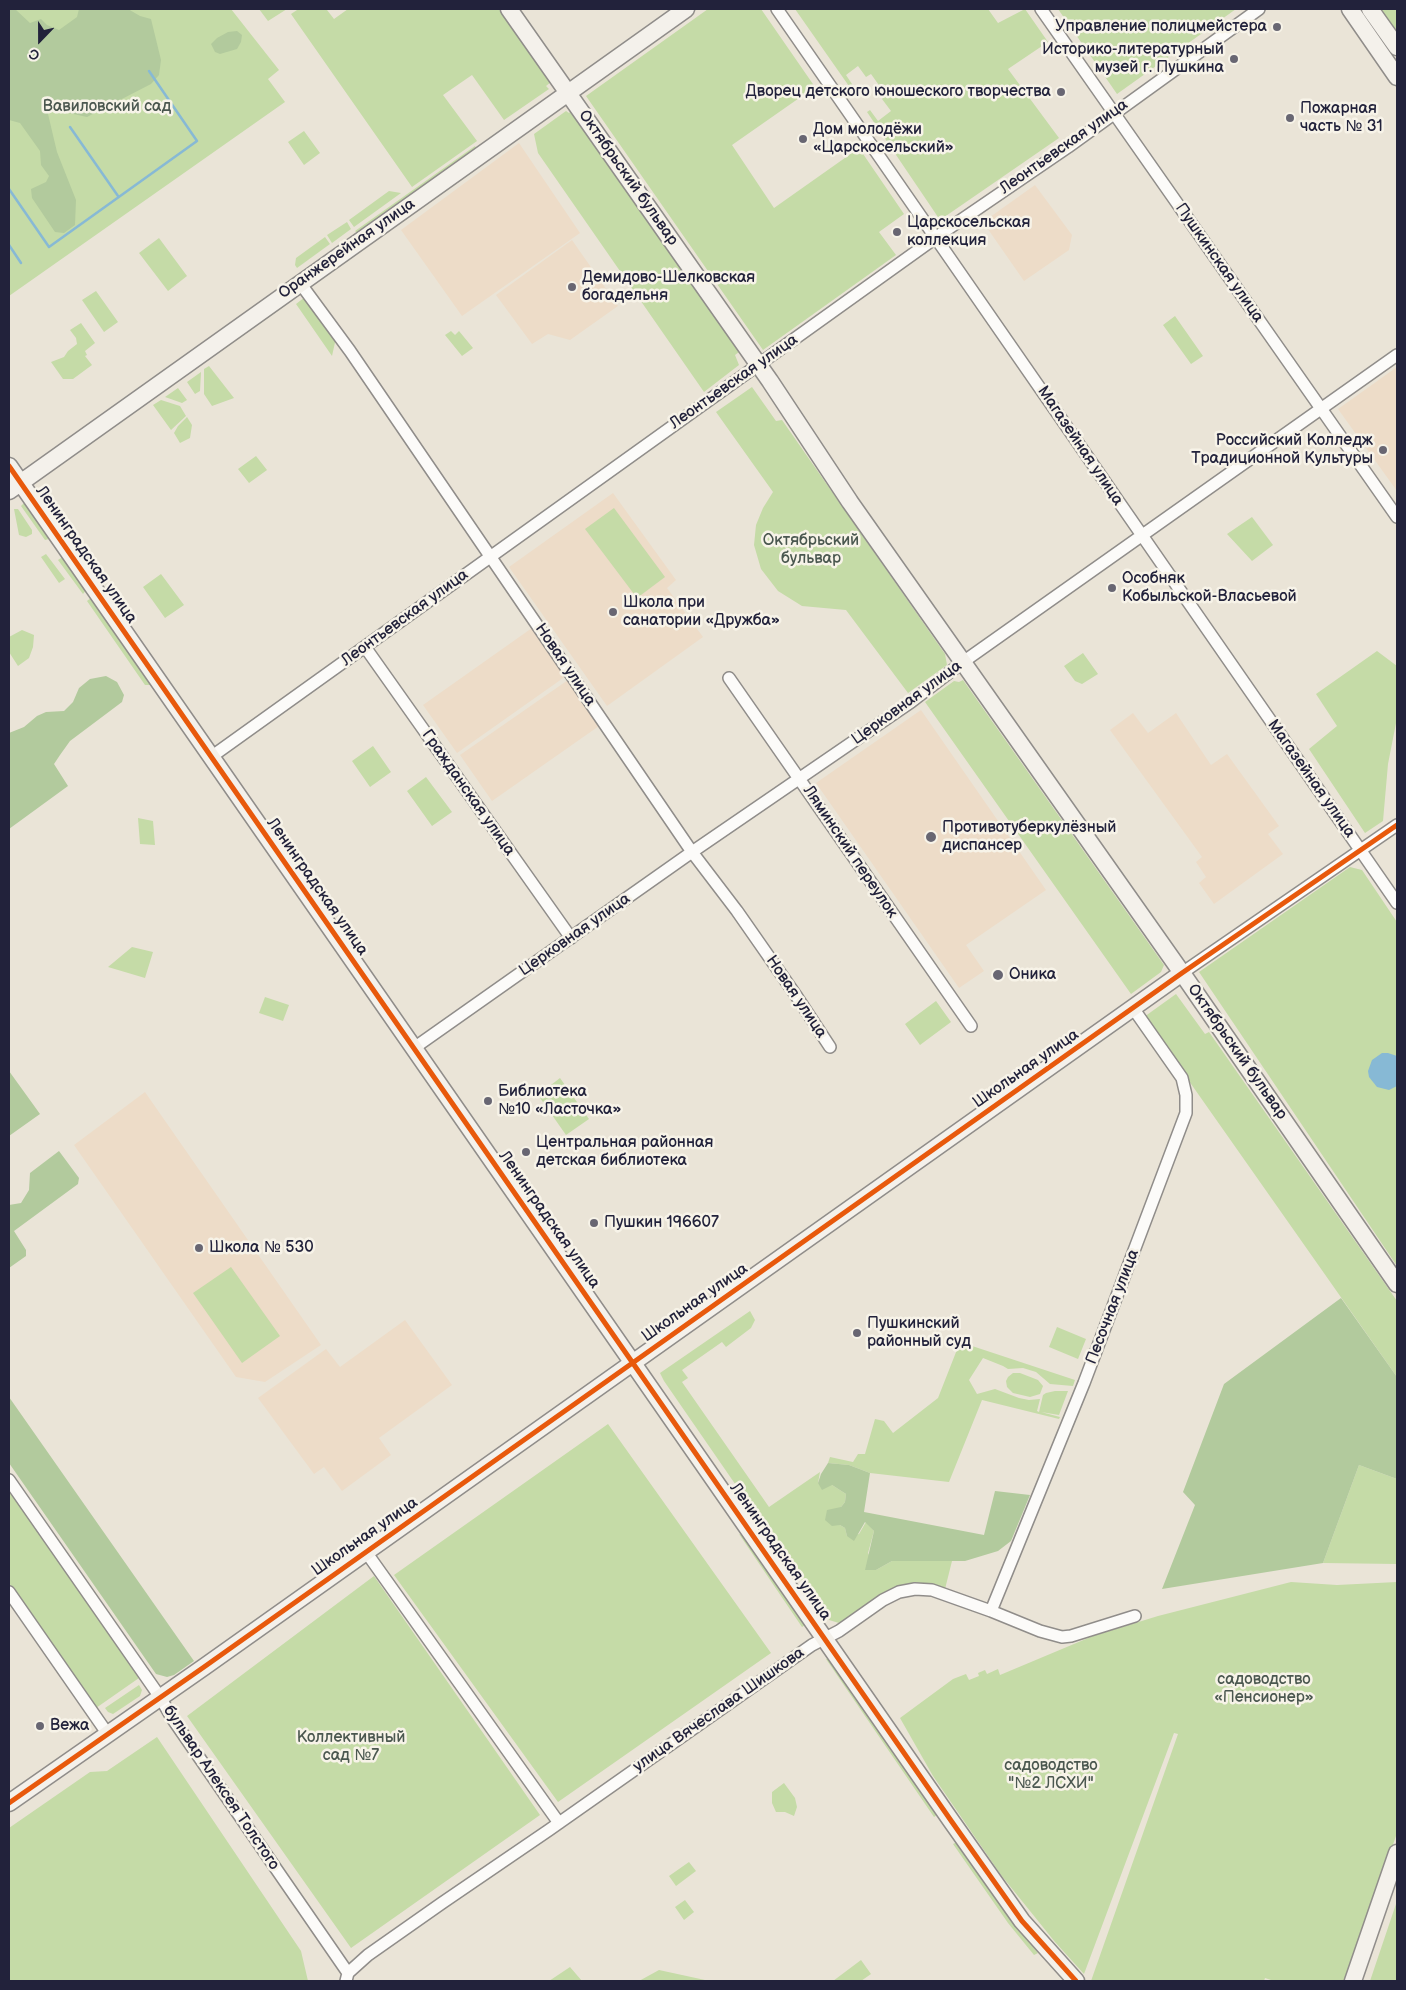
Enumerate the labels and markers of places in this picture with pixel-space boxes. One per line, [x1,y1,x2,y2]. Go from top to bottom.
place label: Управление полицмейстера [1055,17,1267,37]
marker: Управление полицмейстера [1271,21,1283,33]
place label: Историко-литературный музей г. Пушкина [1042,40,1224,78]
marker: Историко-литературный музей г. Пушкина [1228,53,1240,65]
place label: Дворец детского юношеского творчества [745,82,1051,102]
marker: Дворец детского юношеского творчества [1055,86,1067,98]
place label: Пожарная часть № 31 [1300,99,1383,137]
marker: Пожарная часть № 31 [1284,112,1296,124]
place label: Дом молодёжи «Царскосельский» [813,120,954,158]
marker: Дом молодёжи «Царскосельский» [797,133,809,145]
place label: Царскосельская коллекция [907,213,1030,251]
marker: Царскосельская коллекция [891,226,903,238]
place label: Демидово-Шелковская богадельня [582,268,755,306]
marker: Демидово-Шелковская богадельня [566,281,578,293]
place label: Российский Колледж Традиционной Культуры [1191,431,1373,469]
marker: Российский Колледж Традиционной Культуры [1377,444,1389,456]
place label: Особняк Кобыльской-Власьевой [1122,569,1297,607]
marker: Особняк Кобыльской-Власьевой [1106,582,1118,594]
place label: Школа при санатории «Дружба» [623,593,780,631]
marker: Школа при санатории «Дружба» [607,606,619,618]
place label: Противотуберкулёзный диспансер [942,818,1116,856]
marker: Противотуберкулёзный диспансер [924,830,938,844]
place label: Оника [1009,965,1056,985]
marker: Оника [991,968,1005,982]
place label: Библиотека №10 «Ласточка» [498,1082,621,1120]
marker: Библиотека №10 «Ласточка» [482,1095,494,1107]
place label: Центральная районная детская библиотека [536,1133,713,1171]
marker: Центральная районная детская библиотека [520,1146,532,1158]
place label: Пушкин 196607 [604,1213,719,1233]
marker: Пушкин 196607 [588,1217,600,1229]
place label: Школа № 530 [209,1238,314,1258]
marker: Школа № 530 [193,1242,205,1254]
place label: Пушкинский районный суд [867,1314,971,1352]
marker: Пушкинский районный суд [851,1327,863,1339]
place label: Вежа [50,1716,89,1736]
marker: Вежа [34,1720,46,1732]

